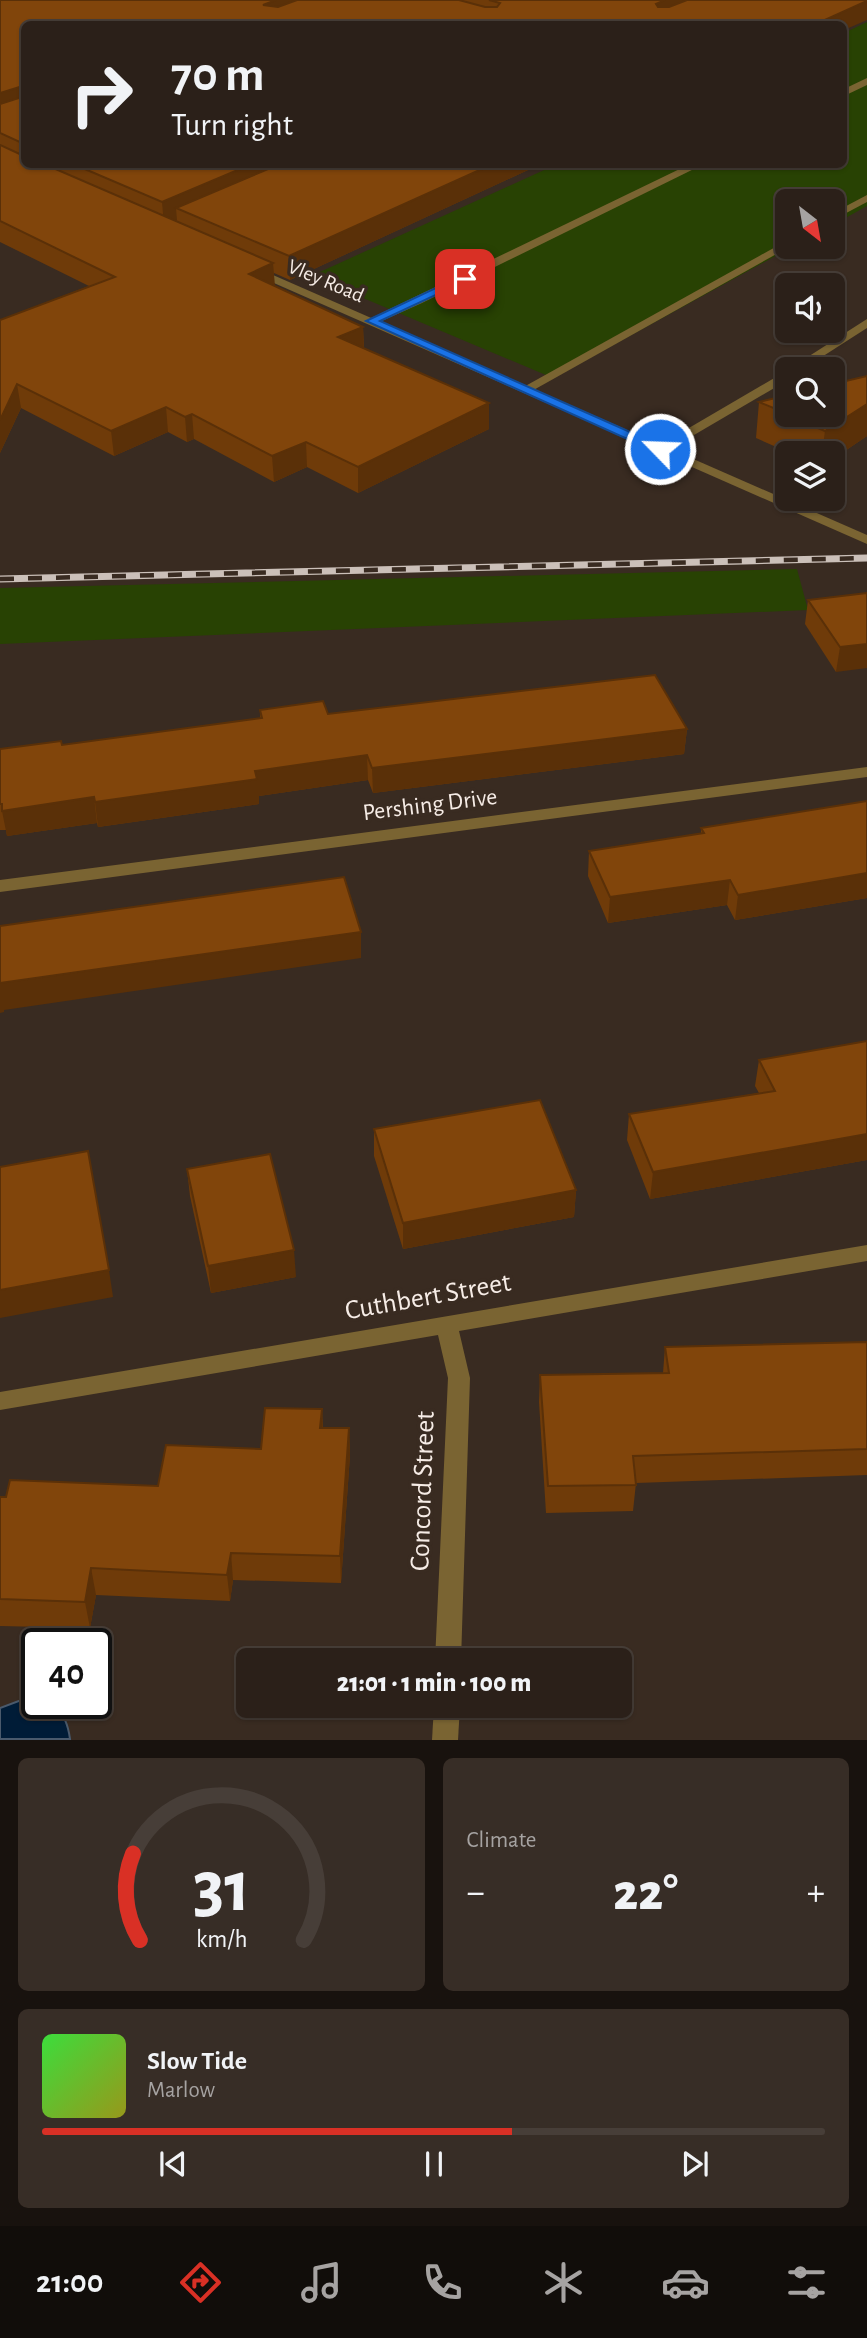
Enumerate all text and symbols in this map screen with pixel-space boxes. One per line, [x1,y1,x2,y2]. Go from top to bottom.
icon: right [56,49,147,140]
text: 70 m [171,51,265,100]
text: Turn right [171,109,293,141]
north arrow [775,189,845,259]
map controls [775,189,845,511]
pin [435,249,495,309]
street label: Vley Road [285,256,367,306]
icon: arrive [446,260,484,298]
button: sound [775,273,845,343]
button: search [775,357,845,427]
position arrow [623,412,697,486]
button: layers [775,441,845,511]
street label: Pershing Drive [361,785,499,825]
street label: Cuthbert Street [343,1269,513,1325]
street label: Concord Street [406,1410,440,1572]
speed limit sign: 40 [21,1628,112,1719]
text: 21:01 · 1 min · 100 m [337,1670,531,1696]
text: Climate [467,1829,536,1852]
text: 31 [192,1853,250,1926]
text: 22° [613,1867,678,1919]
text: − [467,1874,485,1912]
text: + [807,1874,825,1912]
text: km/h [195,1927,247,1952]
text: Slow Tide [147,2048,247,2074]
text: Marlow [147,2079,215,2102]
icon: previous [154,2145,192,2183]
icon: pause [415,2145,453,2183]
icon: next [676,2145,714,2183]
icon: directions [176,2258,225,2307]
icon: music [297,2258,346,2307]
icon: phone [418,2258,467,2307]
icon: climate [539,2258,588,2307]
icon: car [661,2258,710,2307]
icon: filters [782,2258,831,2307]
text: 21:00 [36,2266,103,2298]

